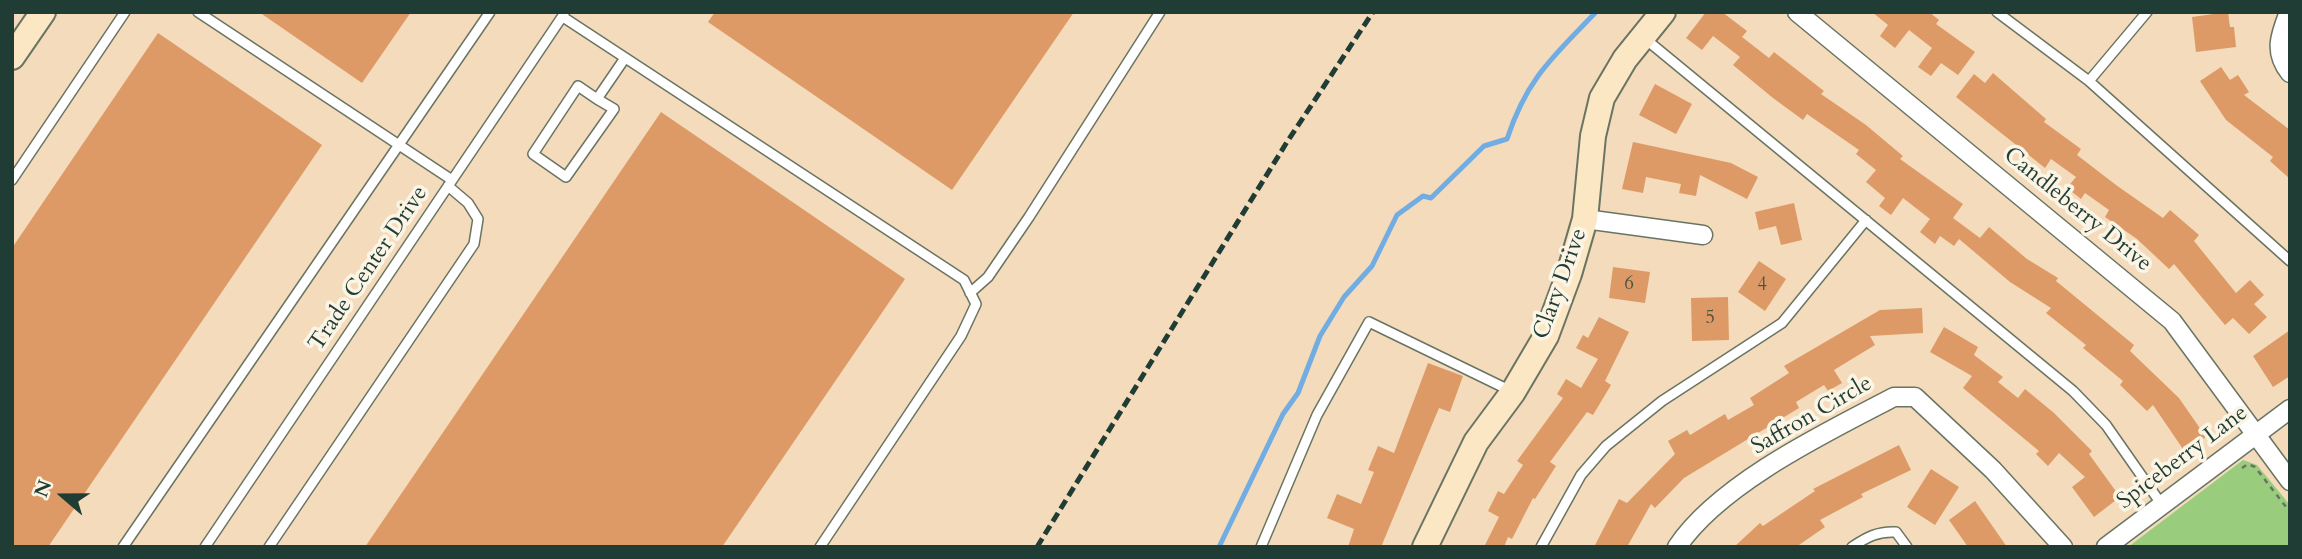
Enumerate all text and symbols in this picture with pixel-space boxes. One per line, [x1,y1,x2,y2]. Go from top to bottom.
street label: Candleberry Drive [1997,142,2157,278]
street label: Trade Center Drive [304,181,434,357]
street label: Clary Drive [1528,225,1594,343]
house number: 6 [1624,274,1634,296]
house number: 4 [1757,275,1767,297]
house number: 5 [1705,308,1715,330]
street label: Saffron Circle [1747,370,1877,462]
street label: Spiceberry Lane [2112,400,2254,516]
north arrow [28,461,98,531]
text: N [28,477,58,501]

